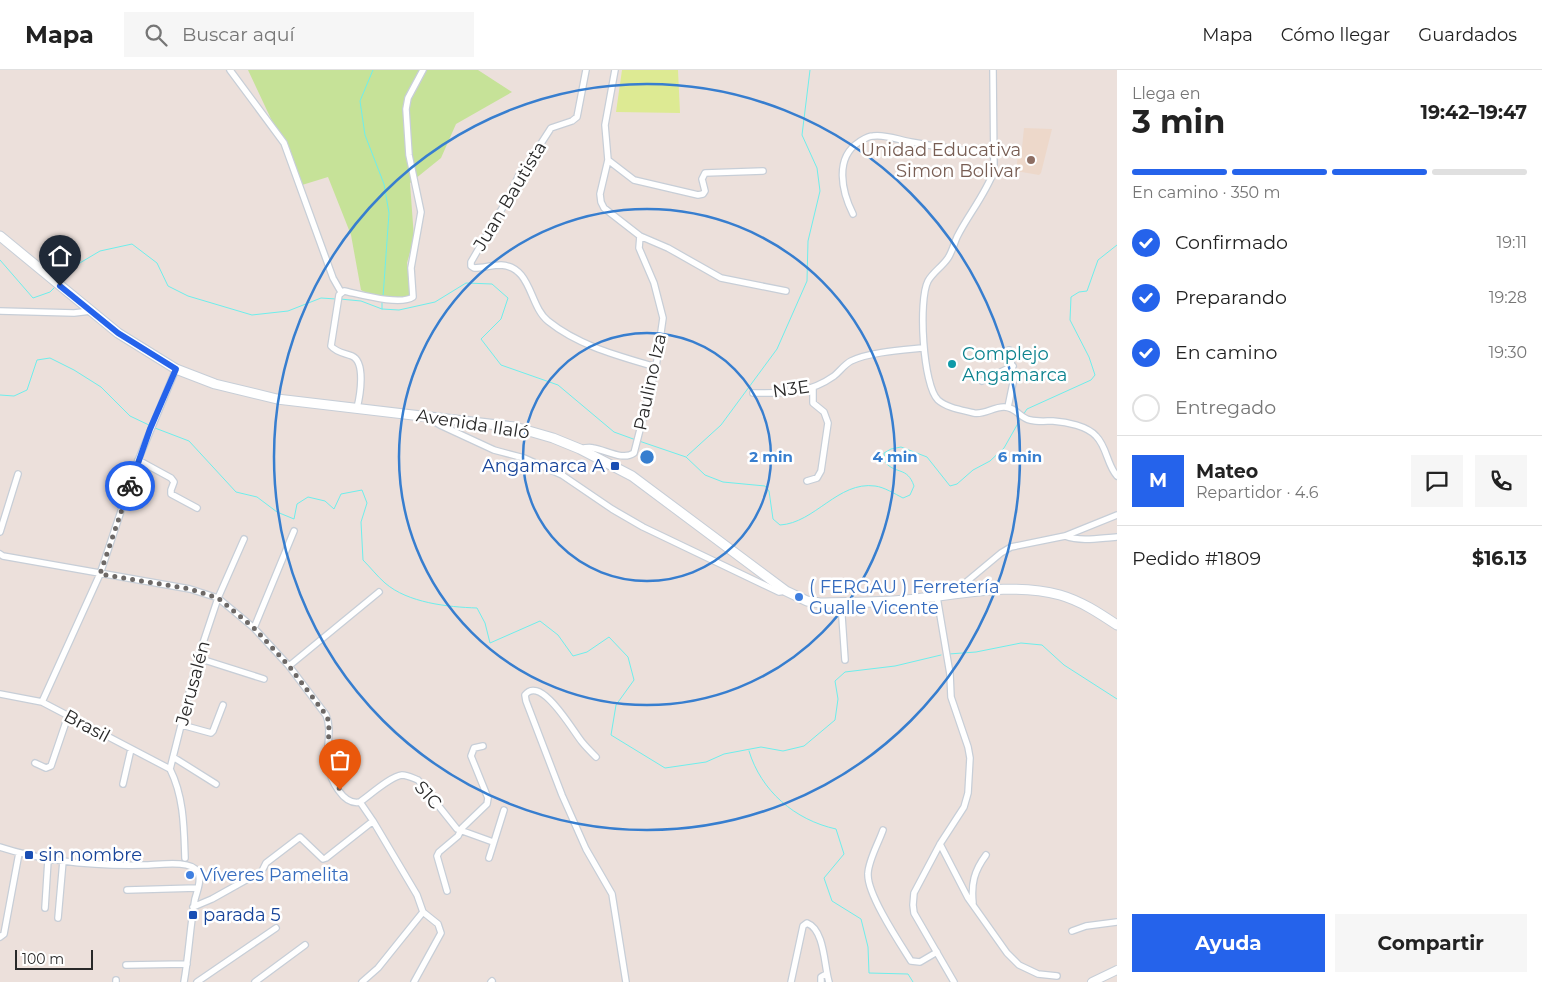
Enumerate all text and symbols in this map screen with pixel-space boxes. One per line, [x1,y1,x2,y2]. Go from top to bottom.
search box [124,12,474,57]
text: Mapa [25,20,94,49]
icon: search [142,21,170,49]
text: Buscar aquí [182,23,295,46]
text: Mapa [1202,24,1253,46]
text: Cómo llegar [1281,24,1390,46]
text: Guardados [1418,24,1517,46]
text: Llega en [1132,84,1200,103]
text: 19:42–19:47 [1421,101,1527,124]
text: 3 min [1132,102,1225,141]
street label: Juan Bautista [468,137,551,255]
place label: Unidad Educativa Simon Bolivar [861,139,1021,182]
marker: Unidad Educativa Simon Bolivar [1025,154,1037,166]
text: En camino · 350 m [1132,183,1280,202]
icon: check [1132,229,1160,257]
text: Confirmado [1175,231,1288,254]
text: 19:11 [1497,233,1527,252]
pin [39,235,81,286]
icon: home [46,242,74,270]
icon: check [1132,284,1160,312]
text: Preparando [1175,286,1287,309]
text: 19:28 [1489,288,1527,307]
street label: Paulino Iza [629,332,671,432]
icon: check [1132,339,1160,367]
text: En camino [1175,341,1277,364]
place label: Complejo Angamarca [962,343,1067,386]
text: 19:30 [1488,343,1527,362]
marker: Complejo Angamarca [946,358,958,370]
street label: N3E [771,376,811,402]
text: Entregado [1175,396,1276,419]
street label: Avenida Ilaló [415,404,531,444]
text: 2 min [749,447,793,466]
text: 4 min [872,447,918,466]
text: 6 min [998,447,1042,466]
centre of rings [638,448,656,466]
place label: Angamarca A [482,455,605,477]
button: chat [1411,455,1463,507]
button: phone [1475,455,1527,507]
marker: Angamarca A [609,460,621,472]
text: Mateo [1196,460,1258,483]
courier [105,461,155,511]
text: M [1149,469,1167,492]
icon: bike [116,472,144,500]
text: Repartidor · 4.6 [1196,483,1319,502]
text: Pedido #1809 [1132,547,1261,570]
text: $16.13 [1472,547,1527,570]
place label: ( FERGAU ) Ferretería Gualle Vicente [809,576,1000,619]
marker: ( FERGAU ) Ferretería Gualle Vicente [793,591,805,603]
street label: Jerusalén [171,638,215,729]
street label: Brasil [60,705,114,747]
pin [319,739,361,790]
icon: bag [326,746,354,774]
street label: S1C [410,776,446,814]
place label: sin nombre [39,844,142,866]
marker: sin nombre [23,849,35,861]
place label: Víveres Pamelita [200,864,349,886]
marker: Víveres Pamelita [184,869,196,881]
place label: parada 5 [203,904,281,926]
marker: parada 5 [187,909,199,921]
button: Ayuda [1132,914,1325,972]
button: Compartir [1335,914,1527,972]
scale bar [15,947,92,970]
text: 100 m [22,950,64,968]

